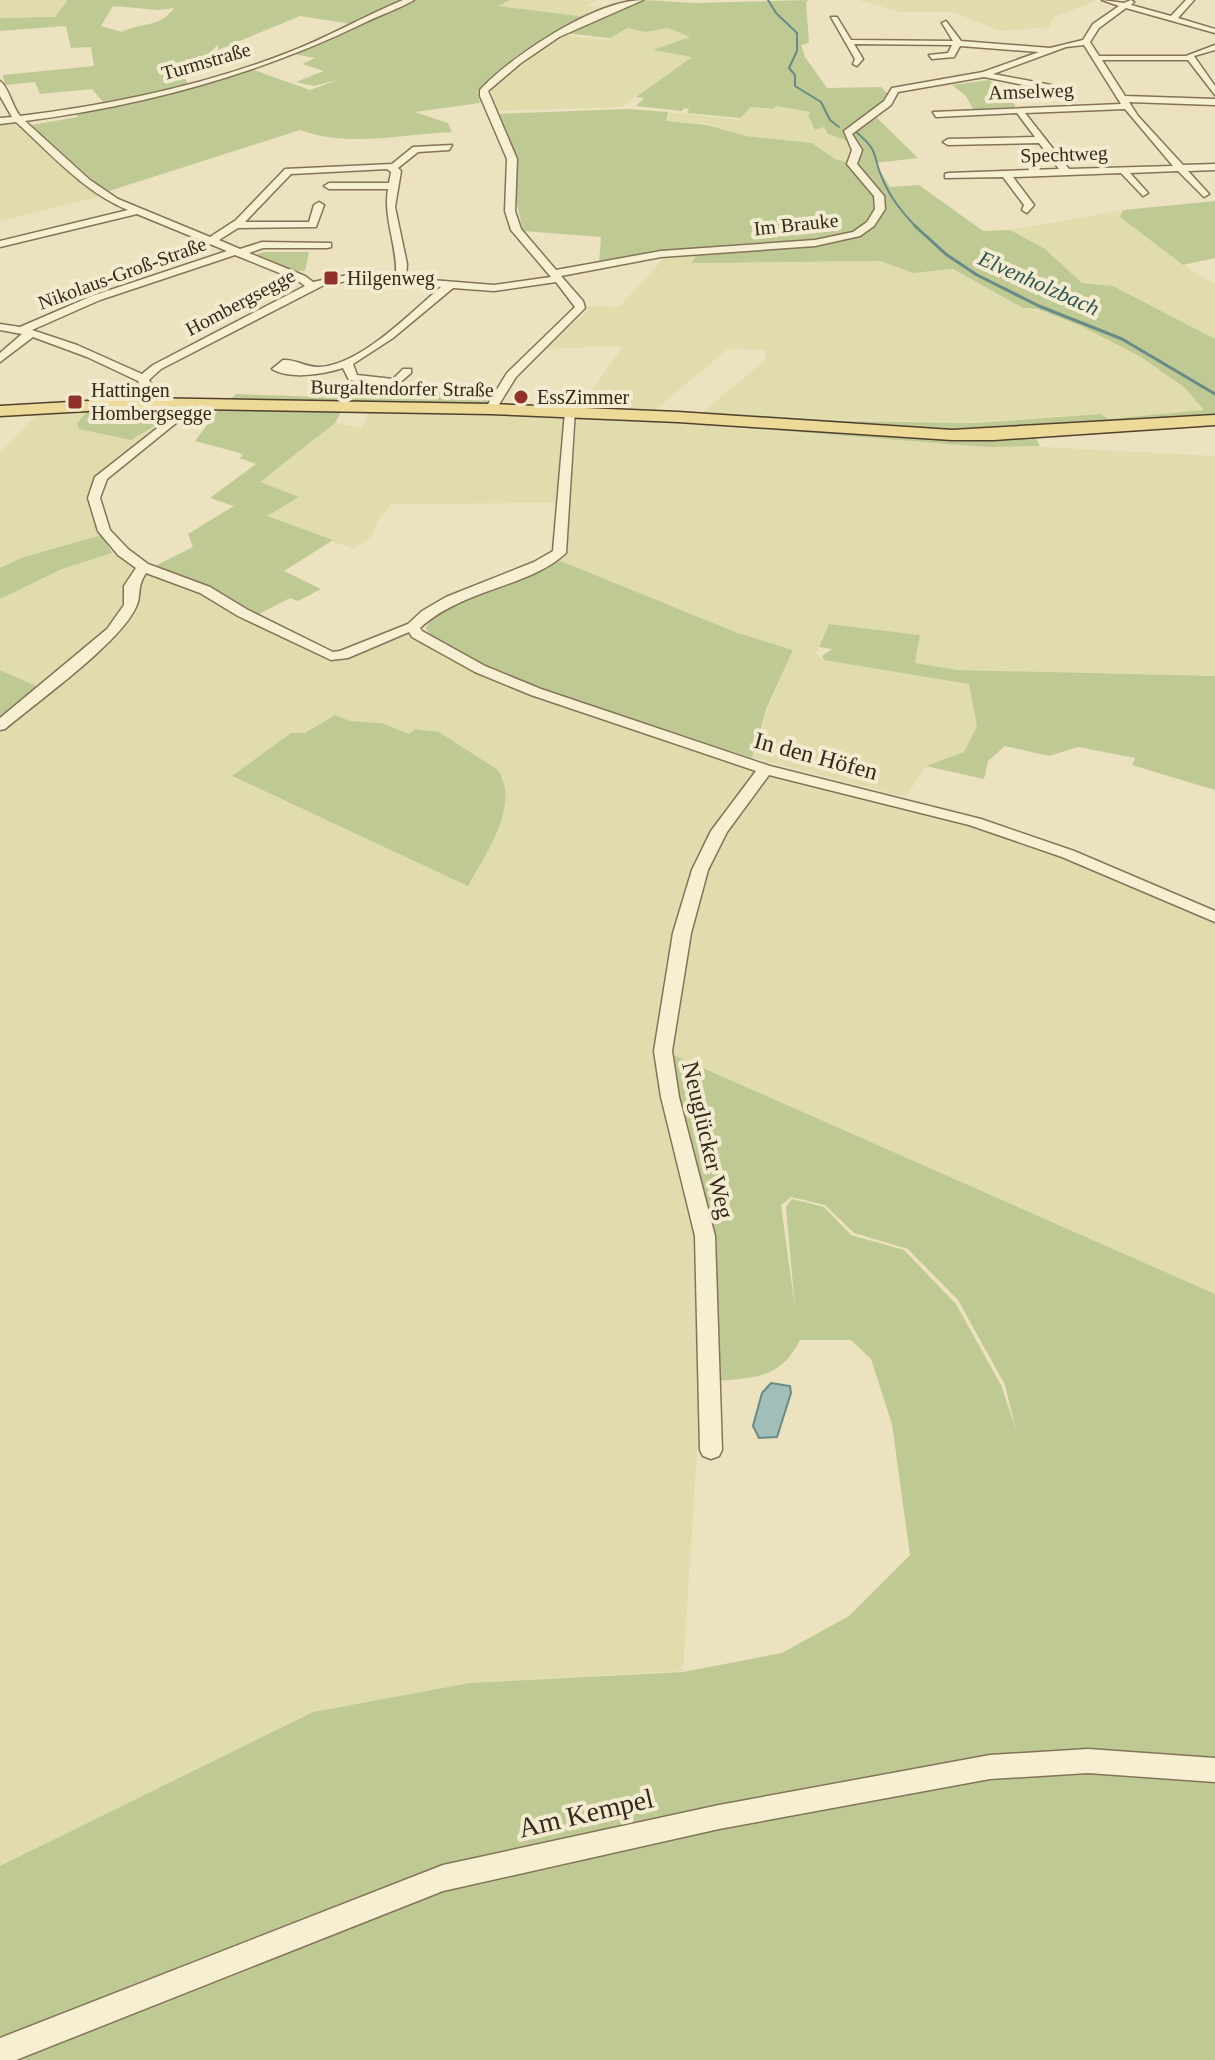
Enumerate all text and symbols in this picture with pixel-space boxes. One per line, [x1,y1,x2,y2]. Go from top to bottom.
street label: Turmstraße [159,38,253,84]
street label: Amselweg [988,79,1074,104]
street label: Spechtweg [1020,141,1108,168]
street label: Im Brauke [753,209,840,239]
street label: Nikolaus-Groß-Straße [35,232,209,314]
water label: Elvenholzbach [974,245,1103,321]
street label: Hombergsegge [182,264,299,341]
place label: Hilgenweg [347,267,435,290]
marker: Hilgenweg [322,269,340,287]
street label: Burgaltendorfer Straße [310,375,494,402]
place label: Hattingen Hombergsegge [91,379,212,425]
place label: EssZimmer [537,386,630,408]
marker: EssZimmer [512,388,530,406]
marker: Hattingen Hombergsegge [66,393,84,411]
street label: In den Höfen [751,727,881,785]
street label: Neuglücker Weg [677,1059,739,1221]
street label: Am Kempel [515,1782,657,1844]

